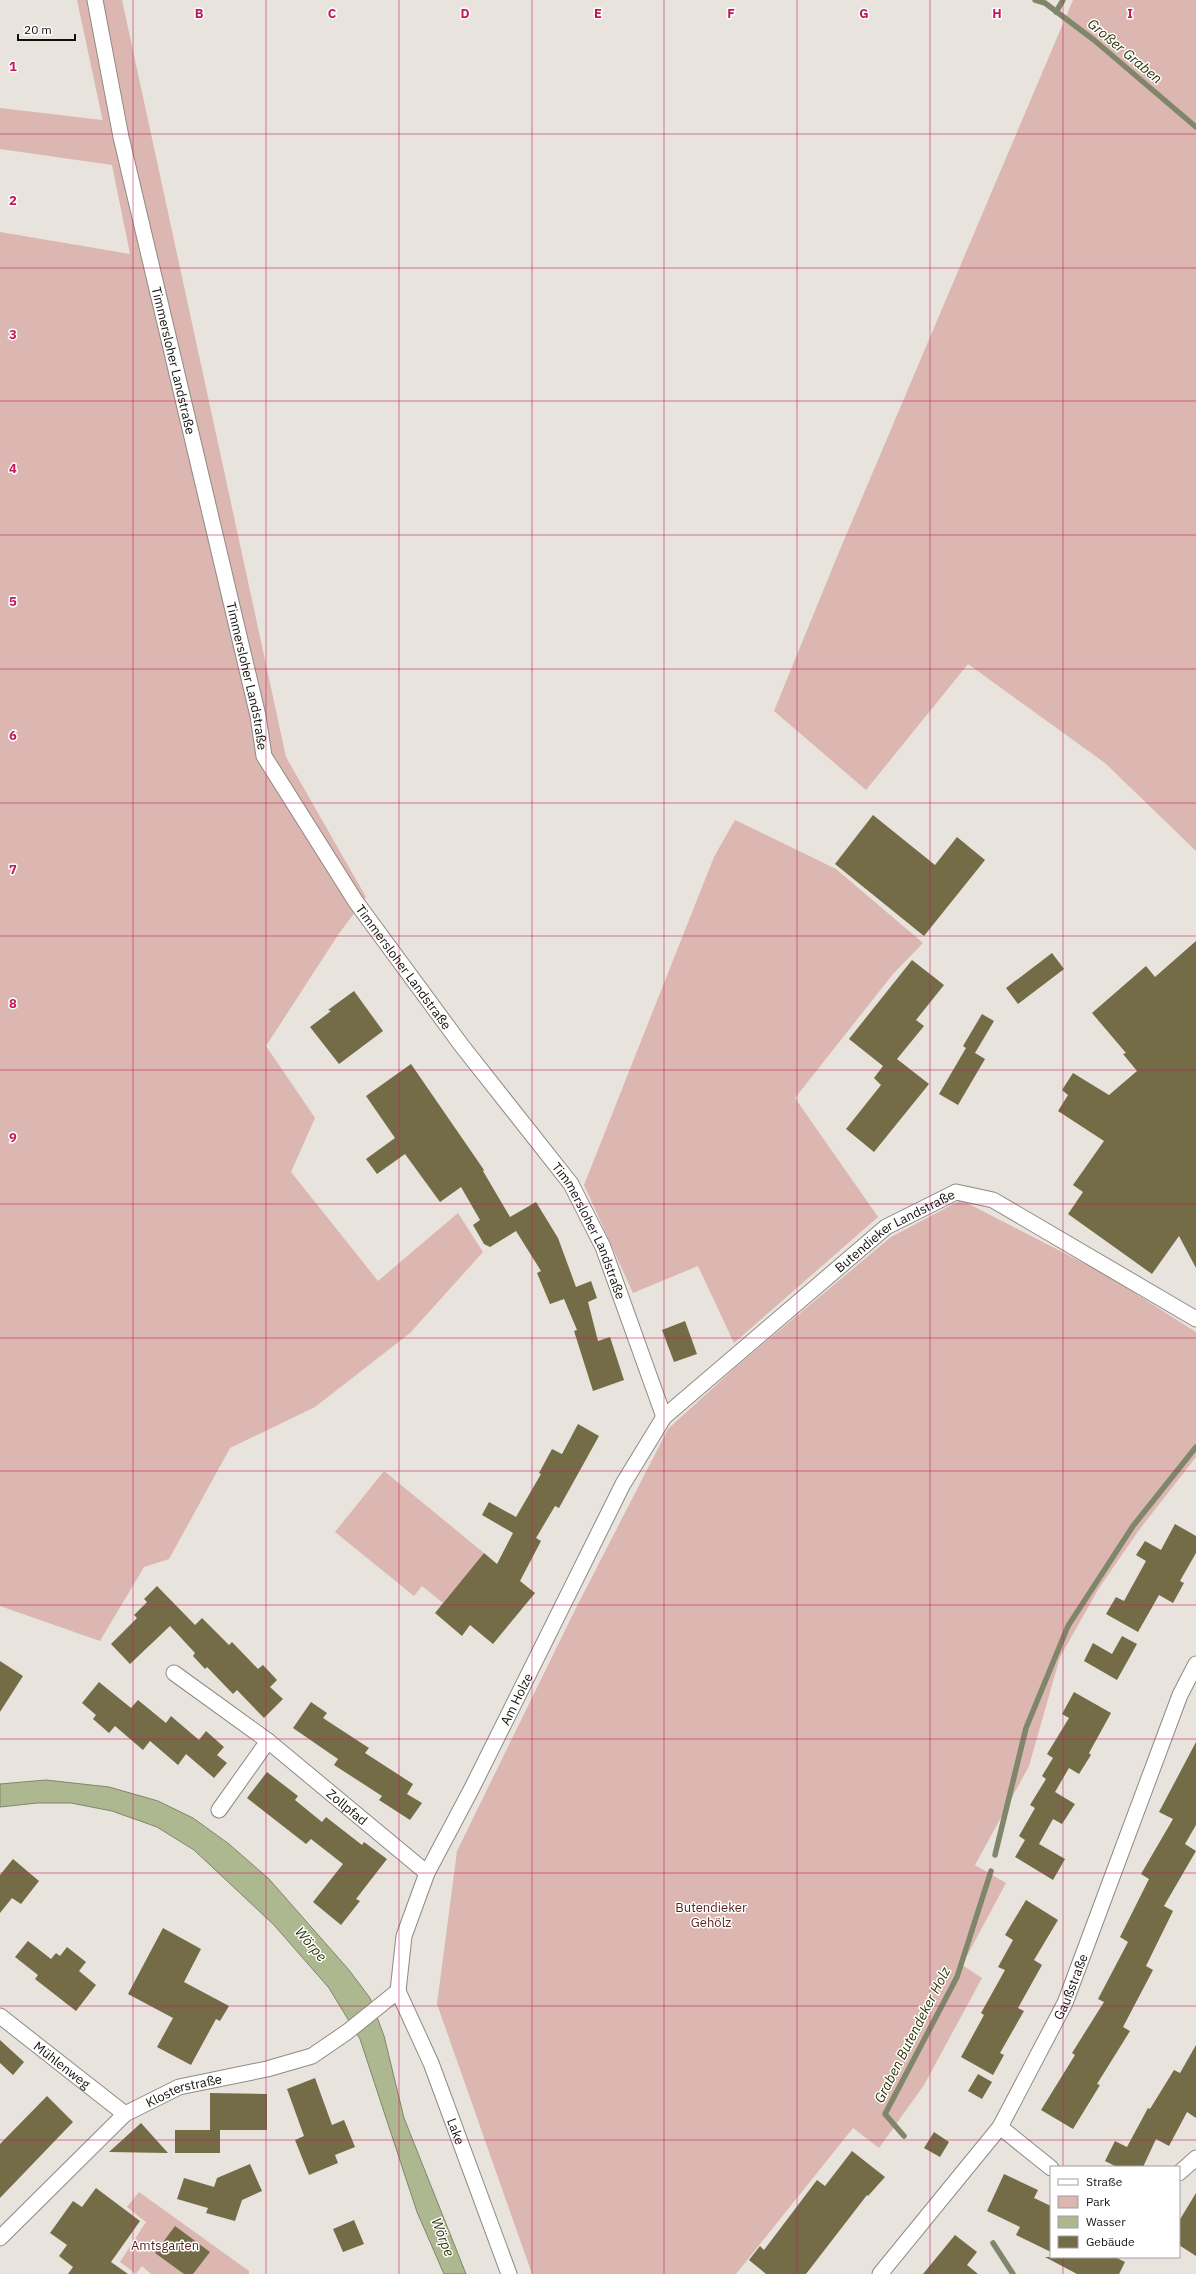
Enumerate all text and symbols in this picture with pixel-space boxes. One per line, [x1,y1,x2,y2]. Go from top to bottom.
text: B [195,5,204,22]
text: C [328,5,337,22]
text: D [460,5,470,22]
text: E [594,5,602,22]
text: F [727,5,735,22]
text: G [859,5,869,22]
text: H [992,5,1002,22]
text: I [1127,5,1133,22]
water label: Großer Graben [1084,15,1166,88]
scale bar [18,16,75,42]
text: 20 m [24,22,52,37]
text: 1 [9,58,17,75]
text: 2 [9,192,17,209]
street label: Timmersloher Landstraße [148,285,199,436]
text: 3 [9,326,17,343]
text: 4 [9,460,17,477]
text: 5 [9,593,17,610]
street label: Timmersloher Landstraße [222,600,271,751]
text: 6 [9,727,17,744]
text: 7 [9,861,17,878]
street label: Timmersloher Landstraße [352,901,455,1033]
text: 8 [9,995,17,1012]
text: 9 [9,1129,17,1146]
street label: Timmersloher Landstraße [548,1159,629,1302]
street label: Butendieker Landstraße [831,1186,958,1276]
street label: Am Holze [497,1670,537,1728]
street label: Zollpfad [323,1785,371,1829]
park label: Butendieker Gehölz [675,1899,747,1931]
water label: Wörpe [291,1923,331,1965]
street label: Gaußstraße [1050,1951,1092,2023]
water label: Graben Butendeker Holz [870,1963,954,2106]
street label: Mühlenweg [30,2038,94,2093]
street label: Klosterstraße [143,2070,223,2111]
street label: Lake [443,2116,468,2147]
legend [1050,2166,1180,2258]
text: Straße [1086,2174,1123,2189]
text: Park [1086,2194,1111,2209]
text: Wasser [1086,2214,1126,2229]
water label: Wörpe [427,2215,459,2259]
text: Gebäude [1086,2234,1135,2249]
park label: Amtsgarten [131,2237,199,2254]

